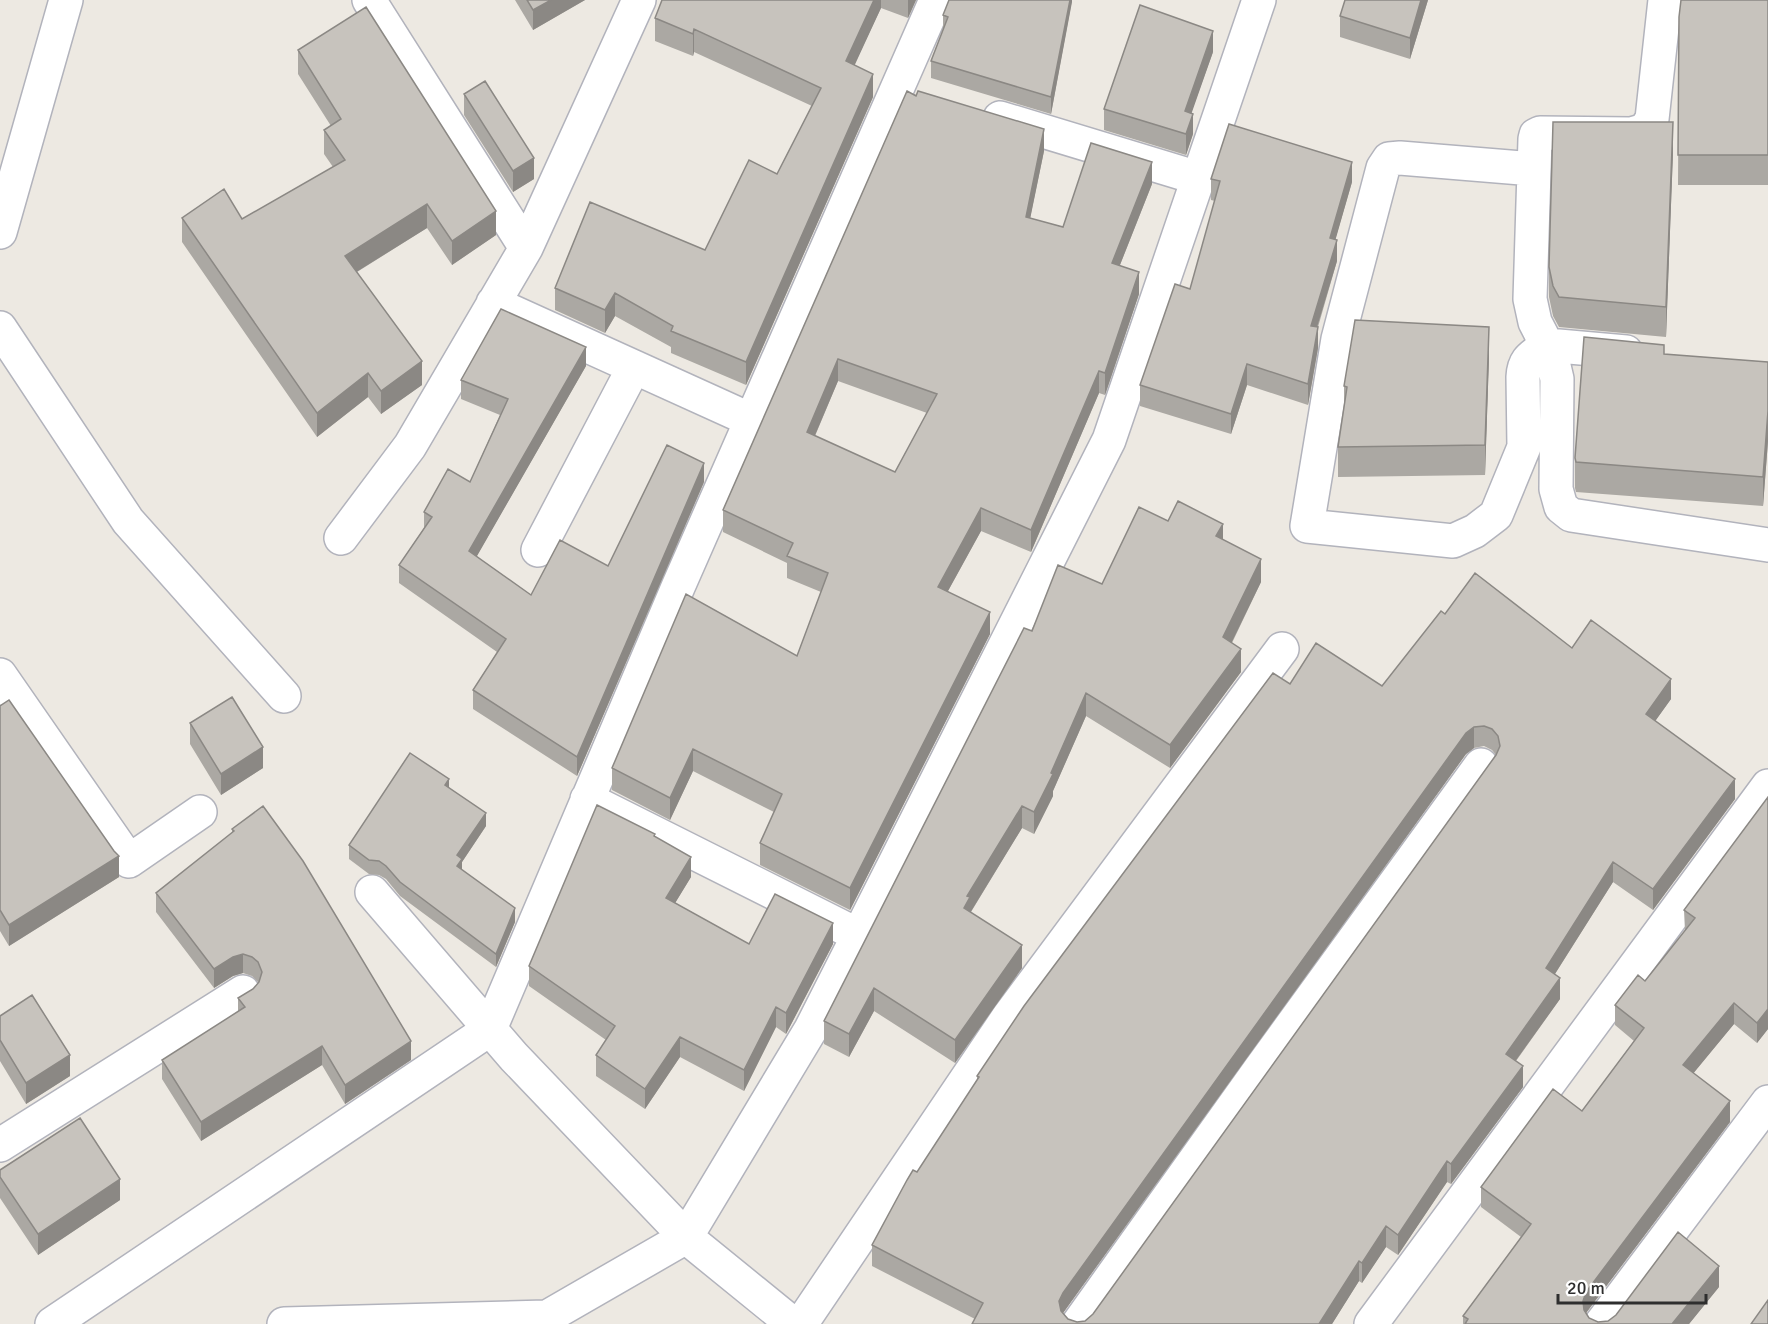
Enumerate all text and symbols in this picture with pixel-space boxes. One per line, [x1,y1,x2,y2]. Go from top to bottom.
scale bar [1558,1267,1706,1305]
text: 20 m [1567,1277,1605,1299]

